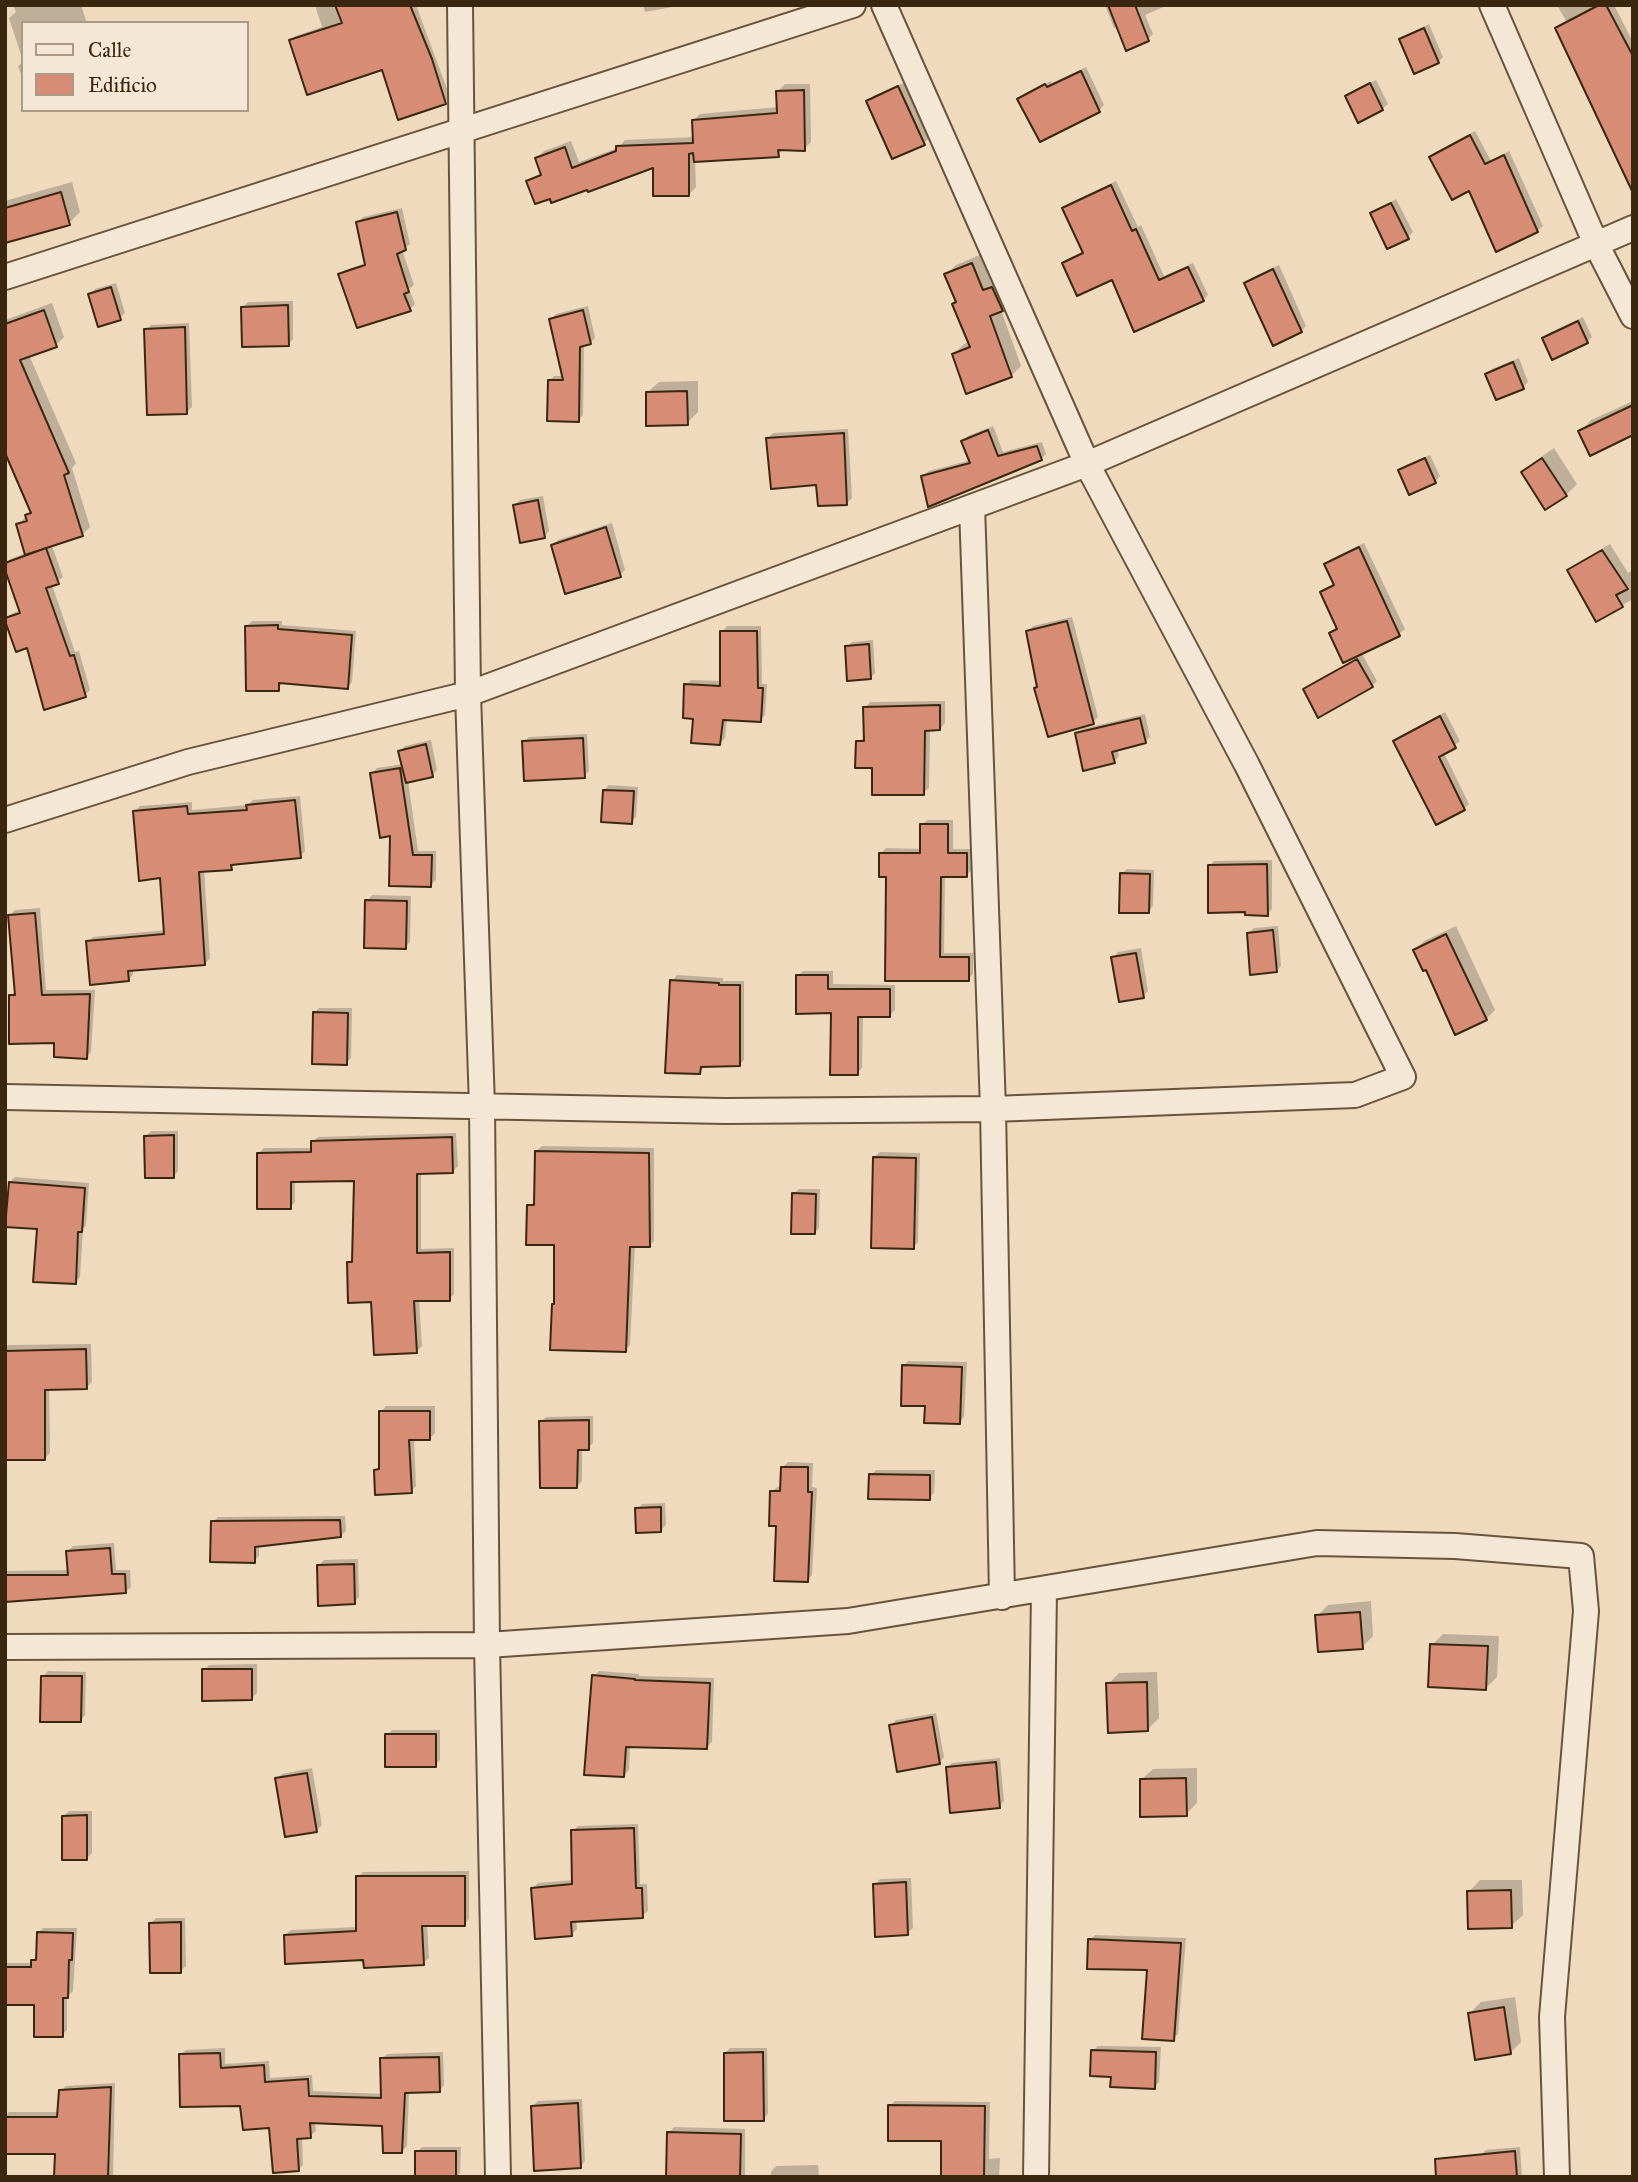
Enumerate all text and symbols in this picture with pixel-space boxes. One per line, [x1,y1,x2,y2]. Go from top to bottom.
legend [21,21,248,112]
text: Calle [88,37,131,63]
text: Edificio [88,72,157,98]

